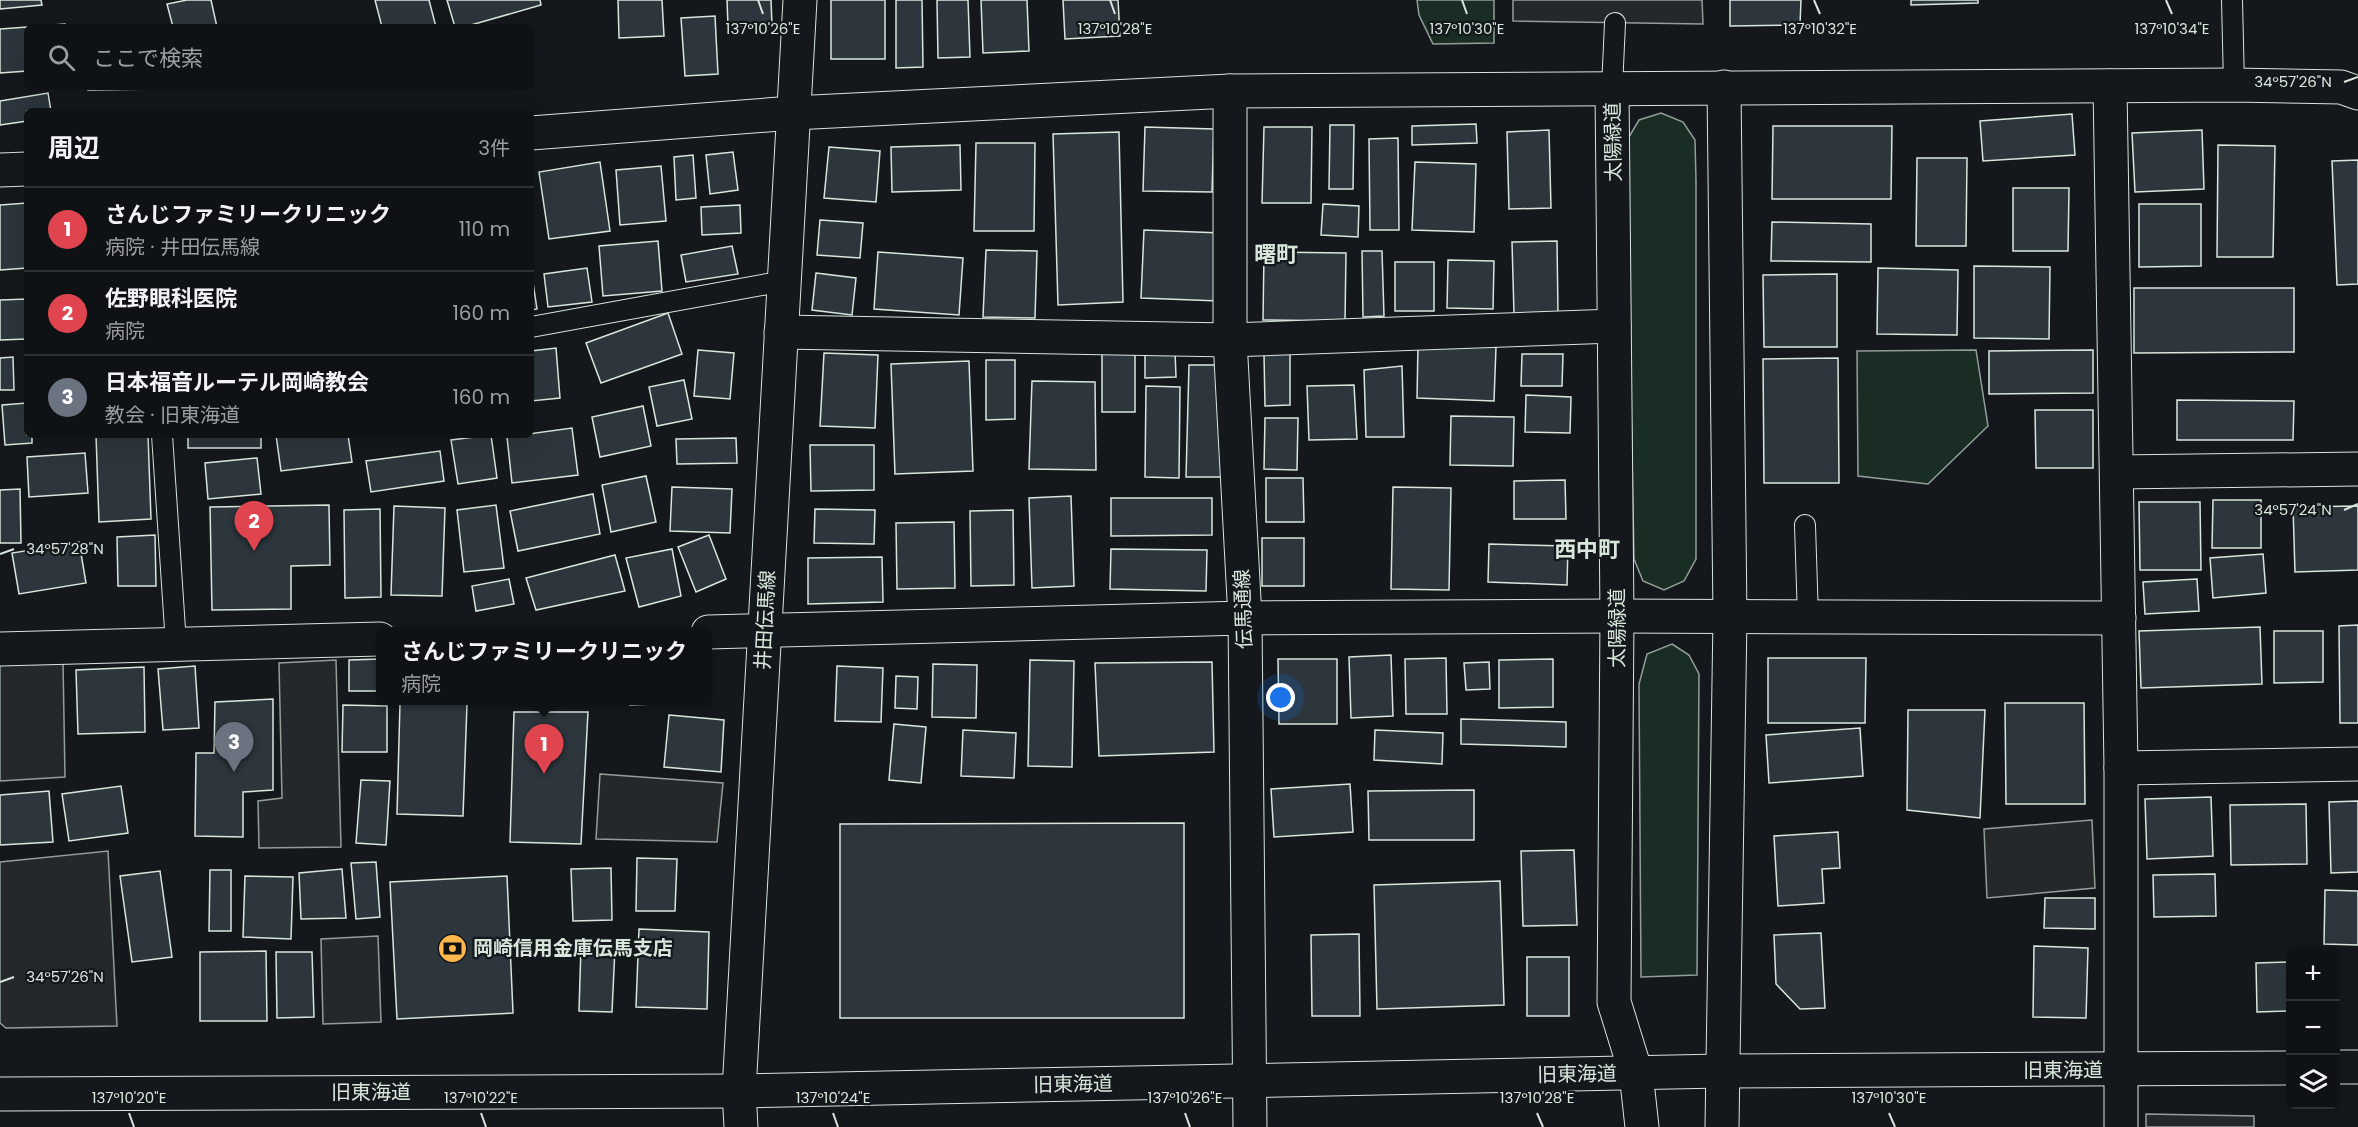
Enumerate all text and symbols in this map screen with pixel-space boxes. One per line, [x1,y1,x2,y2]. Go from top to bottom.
text: 137°10'26"E [726,18,800,39]
text: 137°10'28"E [1078,18,1152,39]
text: 137°10'30"E [1430,18,1504,39]
text: 137°10'32"E [1783,18,1857,39]
text: 137°10'34"E [2135,18,2209,39]
search box [24,24,534,90]
icon: search [45,41,78,74]
text: ここで検索 [93,43,203,74]
text: 34°57'26"N [2254,71,2332,92]
street label: 太陽緑道 [1598,102,1628,182]
text: 周辺 [48,130,100,166]
text: 3件 [478,134,510,162]
text: さんじファミリークリニック [105,199,391,230]
text: 1 [64,215,71,243]
text: 110 m [459,215,510,243]
text: 病院 · 井田伝馬線 [105,233,260,261]
district label: 曙町 [1254,239,1298,270]
text: 佐野眼科医院 [105,283,237,314]
text: 2 [62,299,73,327]
text: 160 m [452,299,510,327]
text: 病院 [105,317,145,345]
text: 日本福音ルーテル岡崎教会 [105,367,369,398]
text: 3 [61,383,74,411]
text: 160 m [452,383,510,411]
text: 教会 · 旧東海道 [105,401,240,429]
text: 34°57'24"N [2254,499,2332,520]
pin: 2 [234,502,274,551]
district label: 西中町 [1554,534,1620,565]
text: 34°57'28"N [26,538,104,559]
street label: 井田伝馬線 [748,569,782,671]
street label: 伝馬通線 [1228,569,1258,649]
street label: 太陽緑道 [1603,588,1631,668]
popup [376,627,712,705]
text: さんじファミリークリニック [401,636,687,667]
text: 病院 [401,670,441,698]
your location [1266,683,1295,712]
pin: 3 [214,722,254,772]
pin: 1 [524,724,564,774]
bank icon: 岡崎信用金庫伝馬支店 [436,932,468,964]
place label: 岡崎信用金庫伝馬支店 [473,934,673,962]
map controls [2286,947,2340,1109]
button: + [2286,947,2340,1001]
text: 34°57'26"N [26,966,104,987]
button: − [2286,1001,2340,1055]
button: layers [2286,1055,2340,1109]
street label: 旧東海道 [2023,1056,2103,1084]
street label: 旧東海道 [1537,1059,1617,1089]
street label: 旧東海道 [1033,1069,1113,1099]
street label: 旧東海道 [331,1078,411,1106]
text: 137°10'20"E [92,1087,166,1108]
text: 137°10'22"E [444,1087,518,1108]
text: 137°10'24"E [796,1087,870,1108]
text: 137°10'26"E [1148,1087,1222,1108]
text: 137°10'28"E [1500,1087,1574,1108]
text: 137°10'30"E [1852,1087,1926,1108]

